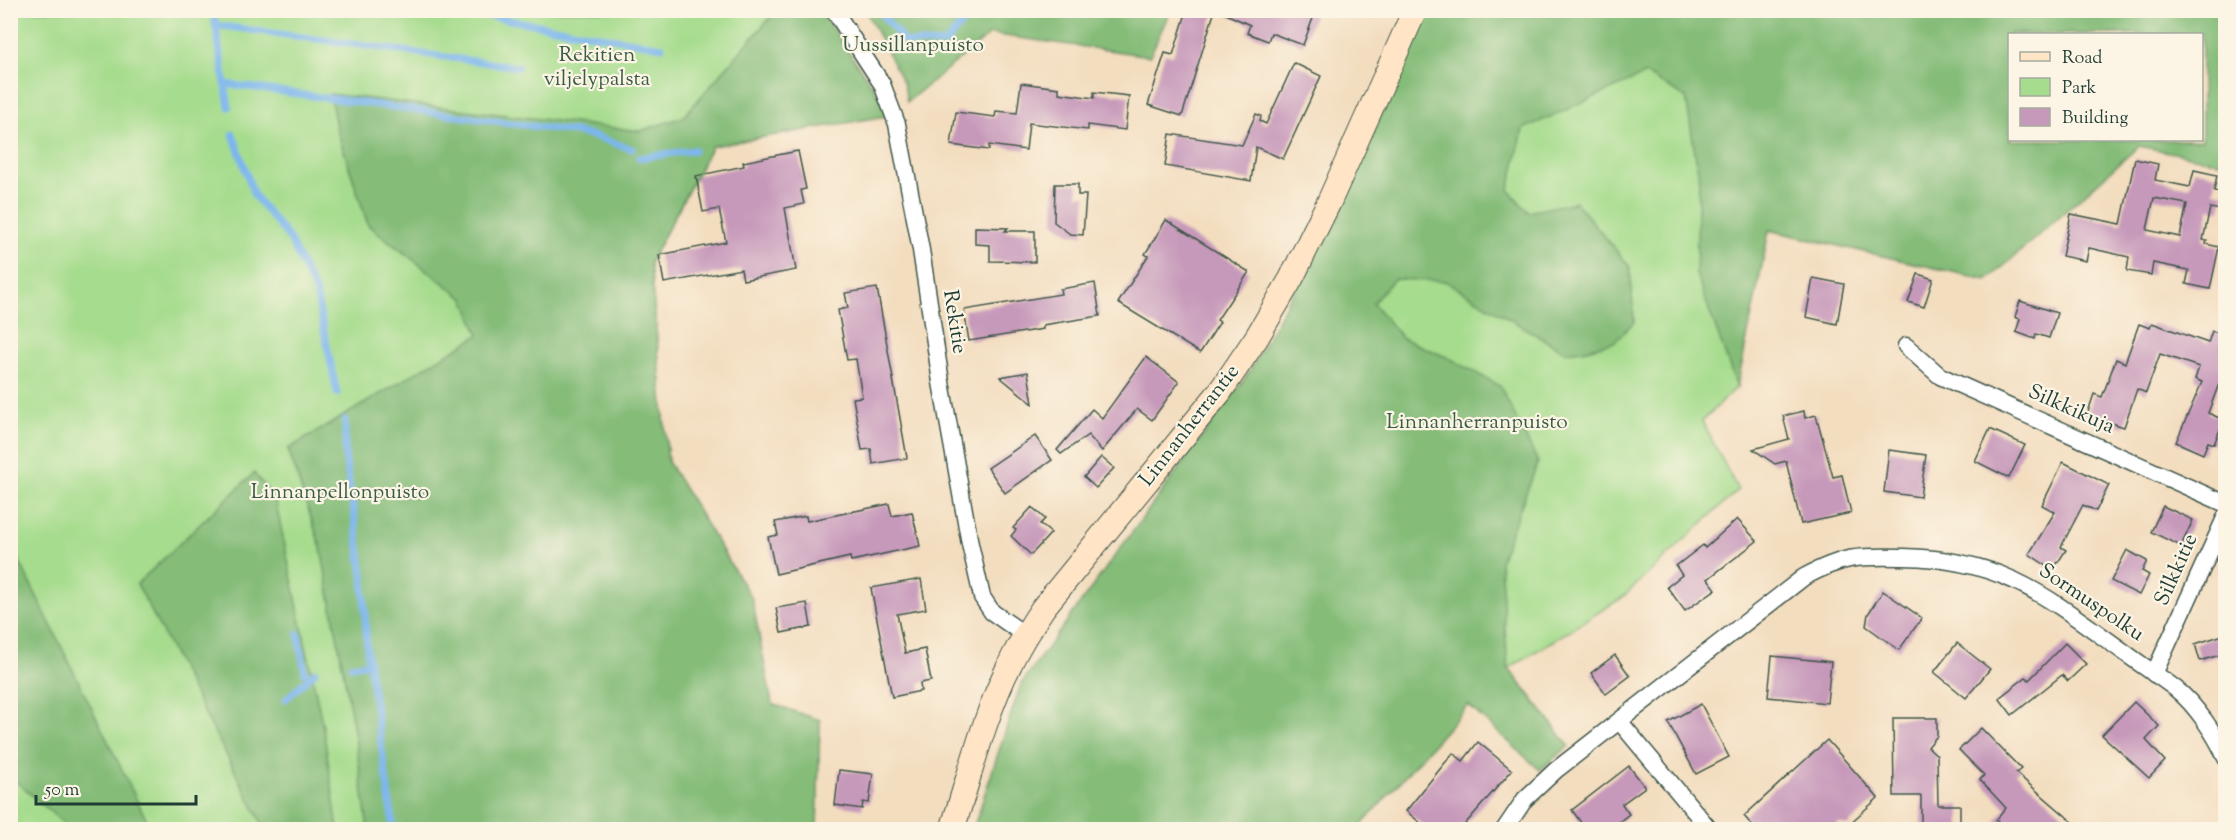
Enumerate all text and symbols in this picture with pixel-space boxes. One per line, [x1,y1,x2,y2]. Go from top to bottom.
park label: Uussillanpuisto [842,31,984,61]
legend [2008,33,2203,141]
park label: Rekitien viljelypalsta [544,41,651,95]
text: Road [2062,46,2102,72]
text: Park [2062,76,2097,102]
text: Building [2062,106,2128,132]
street label: Rekitie [934,288,974,356]
street label: Linnanherrantie [1133,358,1247,494]
street label: Silkkikuja [2023,378,2119,443]
park label: Linnanherranpuisto [1386,408,1568,438]
park label: Linnanpellonpuisto [251,478,429,508]
street label: Silkkitie [2148,529,2206,611]
street label: Sormuspolku [2032,557,2150,649]
scale bar [36,768,196,806]
text: 50 m [44,778,80,804]

